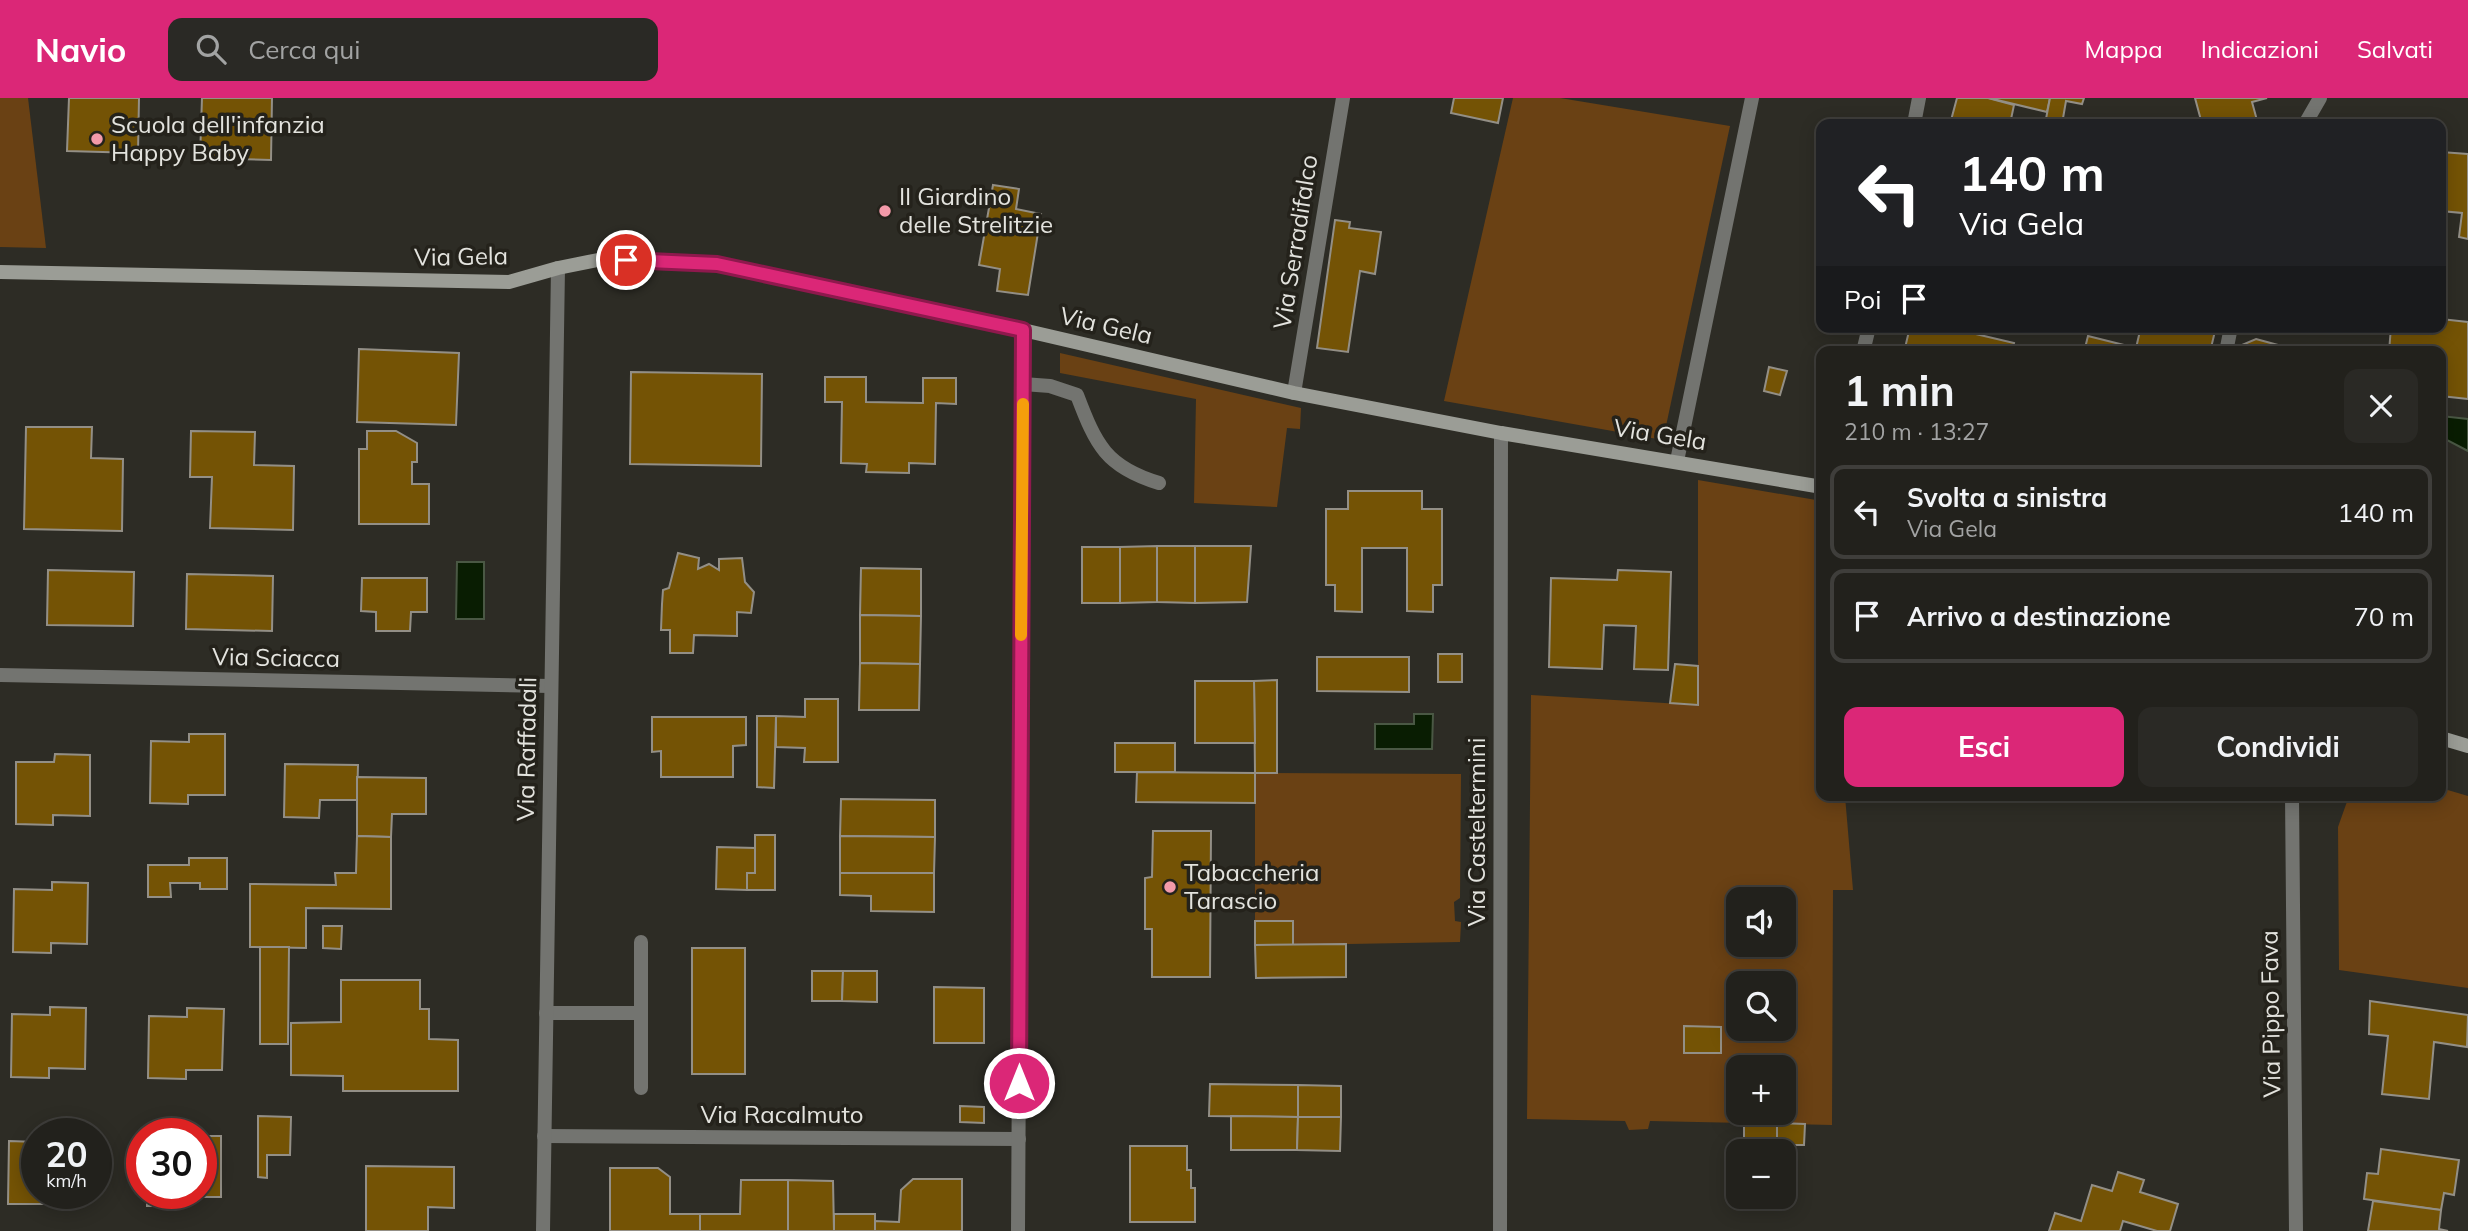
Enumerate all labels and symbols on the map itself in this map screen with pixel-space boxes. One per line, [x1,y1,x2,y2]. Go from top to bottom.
place label: Scuola dell'infanzia Happy Baby [111,109,325,167]
marker: Scuola dell'infanzia Happy Baby [89,131,105,147]
street label: Via Serradifalco [1266,152,1324,331]
place label: Il Giardino delle Strelitzie [899,181,1053,239]
marker: Il Giardino delle Strelitzie [877,203,893,219]
pin [596,230,656,290]
street label: Via Gela [414,240,508,272]
street label: Via Gela [1057,300,1155,350]
street label: Via Gela [1611,412,1709,456]
street label: Via Sciacca [212,641,340,673]
street label: Via Raffadali [510,677,542,821]
street label: Via Casteltermini [1461,738,1491,927]
place label: Tabaccheria Tarascio [1184,857,1319,915]
marker: Tabaccheria Tarascio [1162,879,1178,895]
street label: Via Pippo Fava [2254,930,2286,1098]
position arrow [982,1046,1056,1120]
street label: Via Racalmuto [701,1099,863,1129]
speed limit sign: 30 [126,1118,217,1209]

